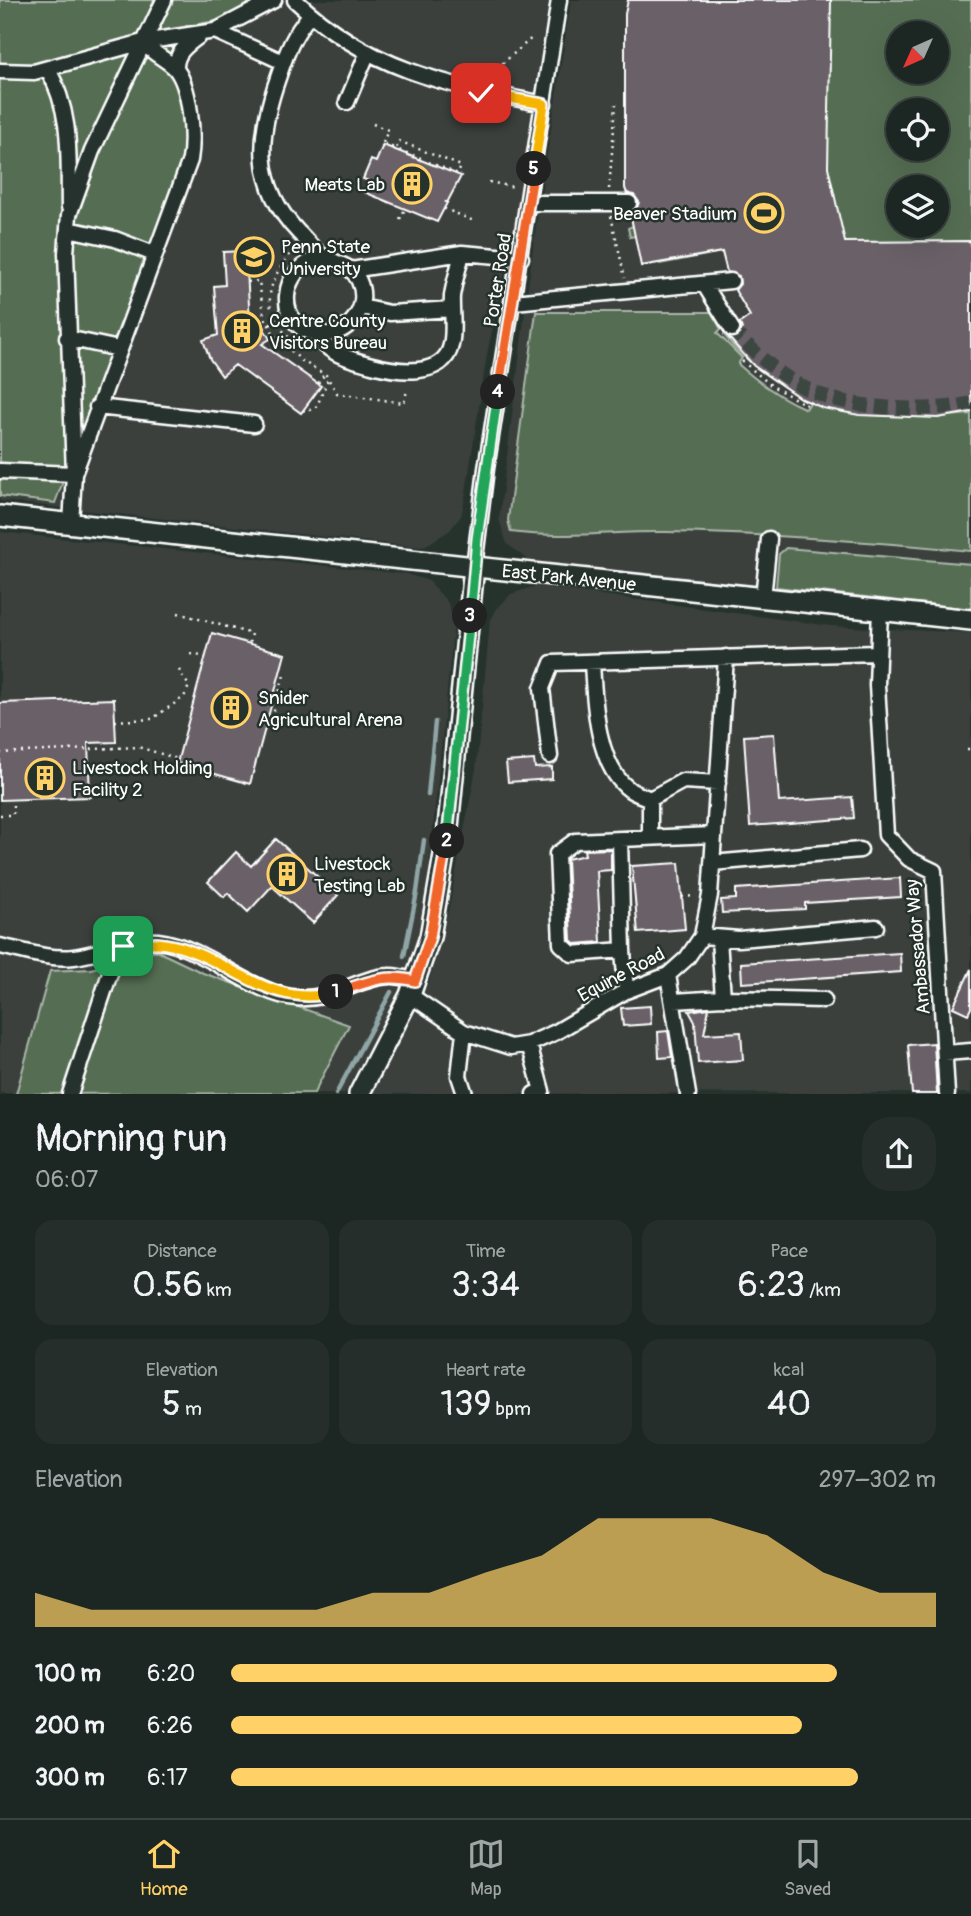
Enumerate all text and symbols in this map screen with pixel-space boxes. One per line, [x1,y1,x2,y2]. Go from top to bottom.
north arrow [886,21,948,84]
map controls [886,21,949,238]
pin [451,63,511,123]
icon: check [462,74,500,112]
button: locate [886,98,949,161]
pin: 5 [516,152,552,186]
text: 5 [528,156,539,180]
building icon: Meats Lab [391,163,433,205]
place label: Meats Lab [305,173,385,197]
button: layers [886,175,949,238]
sports icon: Beaver Stadium [743,192,785,234]
place label: Beaver Stadium [613,202,737,226]
street label: Porter Road [479,231,517,329]
place label: Penn State University [281,235,371,281]
school or university icon: Penn State University [233,236,275,278]
place label: Centre County Visitors Bureau [269,309,387,355]
building icon: Centre County Visitors Bureau [221,310,263,352]
pin: 4 [480,374,516,410]
text: 4 [492,379,503,403]
street label: East Park Avenue [501,559,638,597]
pin: 3 [452,598,488,634]
text: 3 [464,603,475,627]
place label: Snider Agricultural Arena [258,686,403,732]
building icon: Snider Agricultural Arena [210,687,252,729]
place label: Livestock Holding Facility 2 [72,756,212,802]
building icon: Livestock Holding Facility 2 [24,757,66,799]
pin: 2 [430,824,464,858]
text: 2 [441,828,452,852]
place label: Livestock Testing Lab [314,852,405,898]
building icon: Livestock Testing Lab [266,853,308,895]
street label: Ambassador Way [900,878,936,1016]
pin [93,916,153,976]
icon: arrive [104,927,142,965]
street label: Equine Road [574,942,669,1008]
pin: 1 [318,974,354,1010]
text: 1 [332,979,339,1003]
text: Morning run [35,1115,227,1163]
button: share [862,1117,936,1191]
text: 06:07 [35,1165,98,1194]
text: Distance [147,1239,217,1263]
text: Time [466,1239,505,1263]
text: Pace [770,1239,808,1263]
text: 0.56 [132,1263,203,1307]
text: 3:34 [451,1263,520,1307]
text: 6:23 [737,1263,805,1307]
text: km [203,1278,232,1302]
text: /km [805,1278,841,1302]
text: Elevation [146,1358,218,1382]
text: Heart rate [445,1358,526,1382]
text: kcal [774,1358,805,1382]
text: 5 [162,1382,181,1426]
text: 139 [440,1382,491,1426]
text: 40 [767,1382,811,1426]
text: m [181,1397,202,1421]
text: bpm [491,1397,531,1421]
text: Elevation [35,1465,123,1494]
text: 297–302 m [819,1465,936,1494]
text: 100 m [35,1659,101,1688]
text: 6:20 [147,1659,195,1688]
text: 200 m [35,1711,105,1740]
text: 6:26 [147,1711,193,1740]
text: 300 m [35,1763,105,1792]
text: 6:17 [147,1763,188,1792]
tab: Home [140,1835,188,1901]
tab: Map [467,1835,505,1901]
tab: Saved [784,1835,831,1901]

